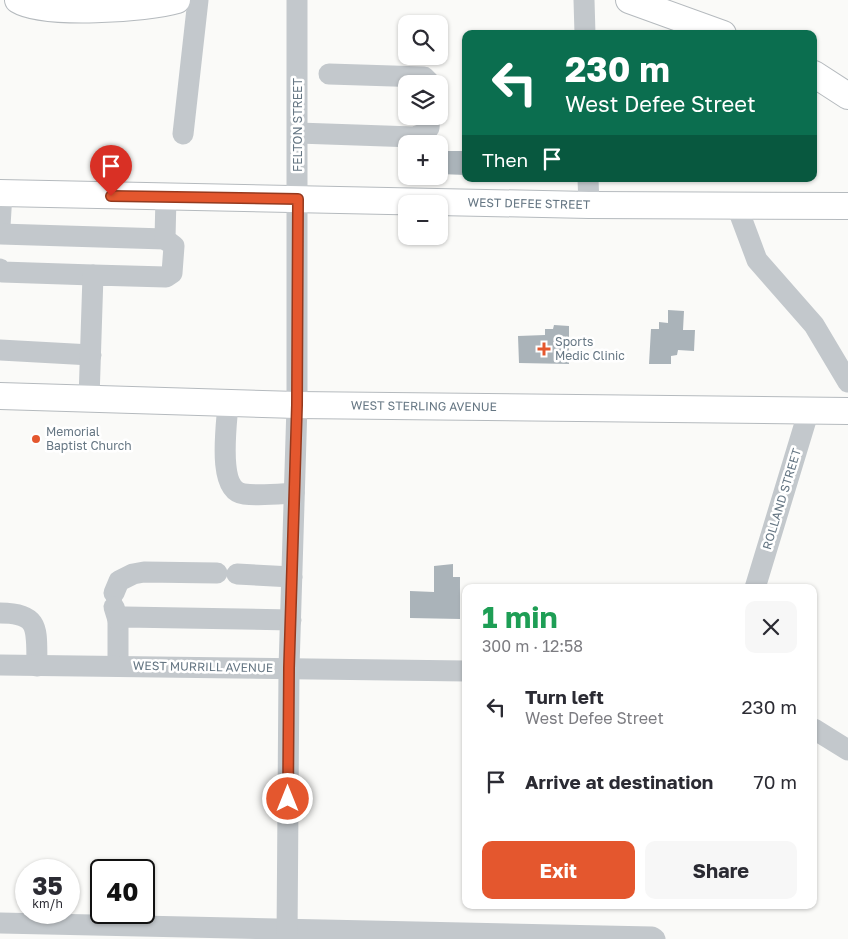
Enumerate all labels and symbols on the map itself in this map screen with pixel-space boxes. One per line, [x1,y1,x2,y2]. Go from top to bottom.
street label: FELTON STREET [290,77,305,172]
pin [90,145,132,196]
street label: WEST DEFEE STREET [467,195,591,212]
place label: Sports Medic Clinic [555,334,625,363]
marker: Sports Medic Clinic [537,342,551,356]
street label: WEST STERLING AVENUE [351,398,497,414]
place label: Memorial Baptist Church [46,424,132,453]
marker: Memorial Baptist Church [30,433,42,445]
street label: ROLLAND STREET [759,446,804,551]
street label: WEST MURRILL AVENUE [133,658,273,675]
position arrow [261,772,313,824]
speed limit sign: 40 [90,859,155,924]

